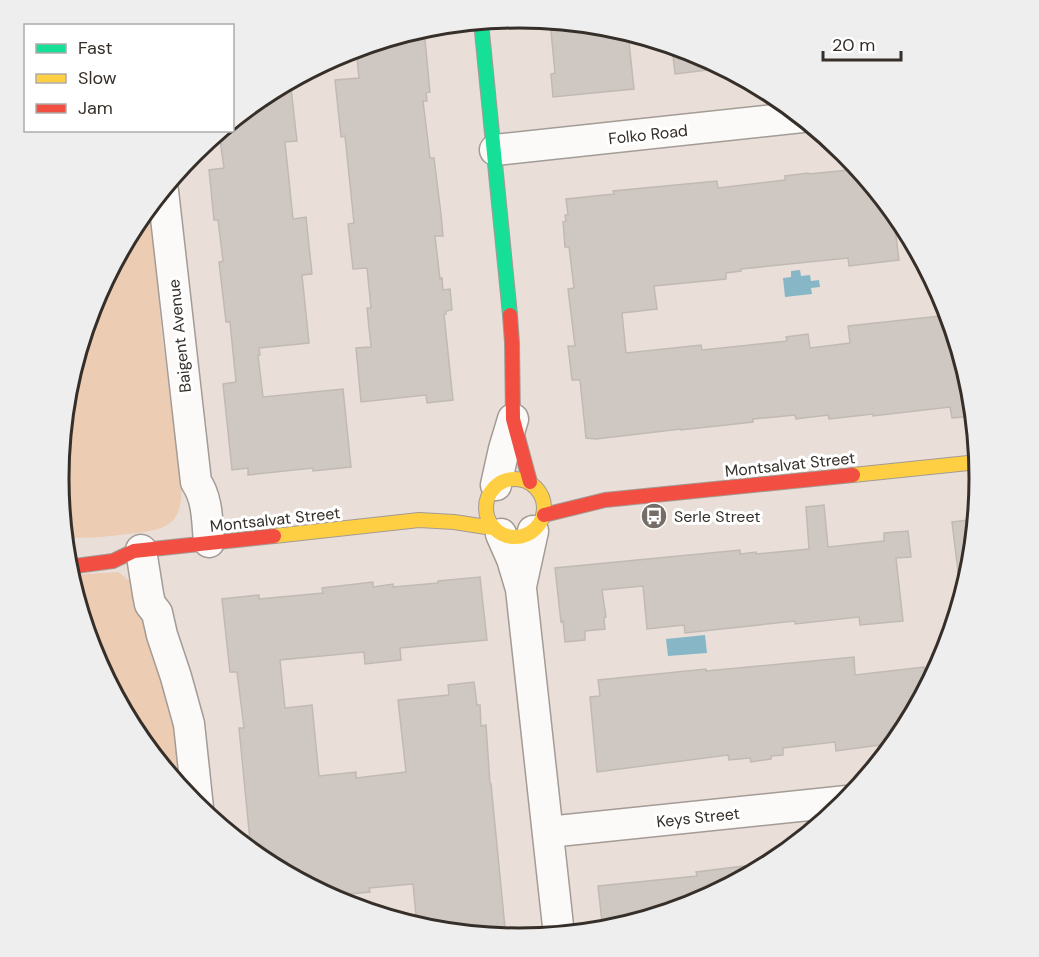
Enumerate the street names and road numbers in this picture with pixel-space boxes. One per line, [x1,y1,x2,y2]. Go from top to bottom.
street label: Folko Road [607,120,689,149]
street label: Baigent Avenue [163,278,196,394]
street label: Montsalvat Street [724,447,856,482]
street label: Montsalvat Street [209,502,341,537]
street label: Keys Street [655,803,741,832]

